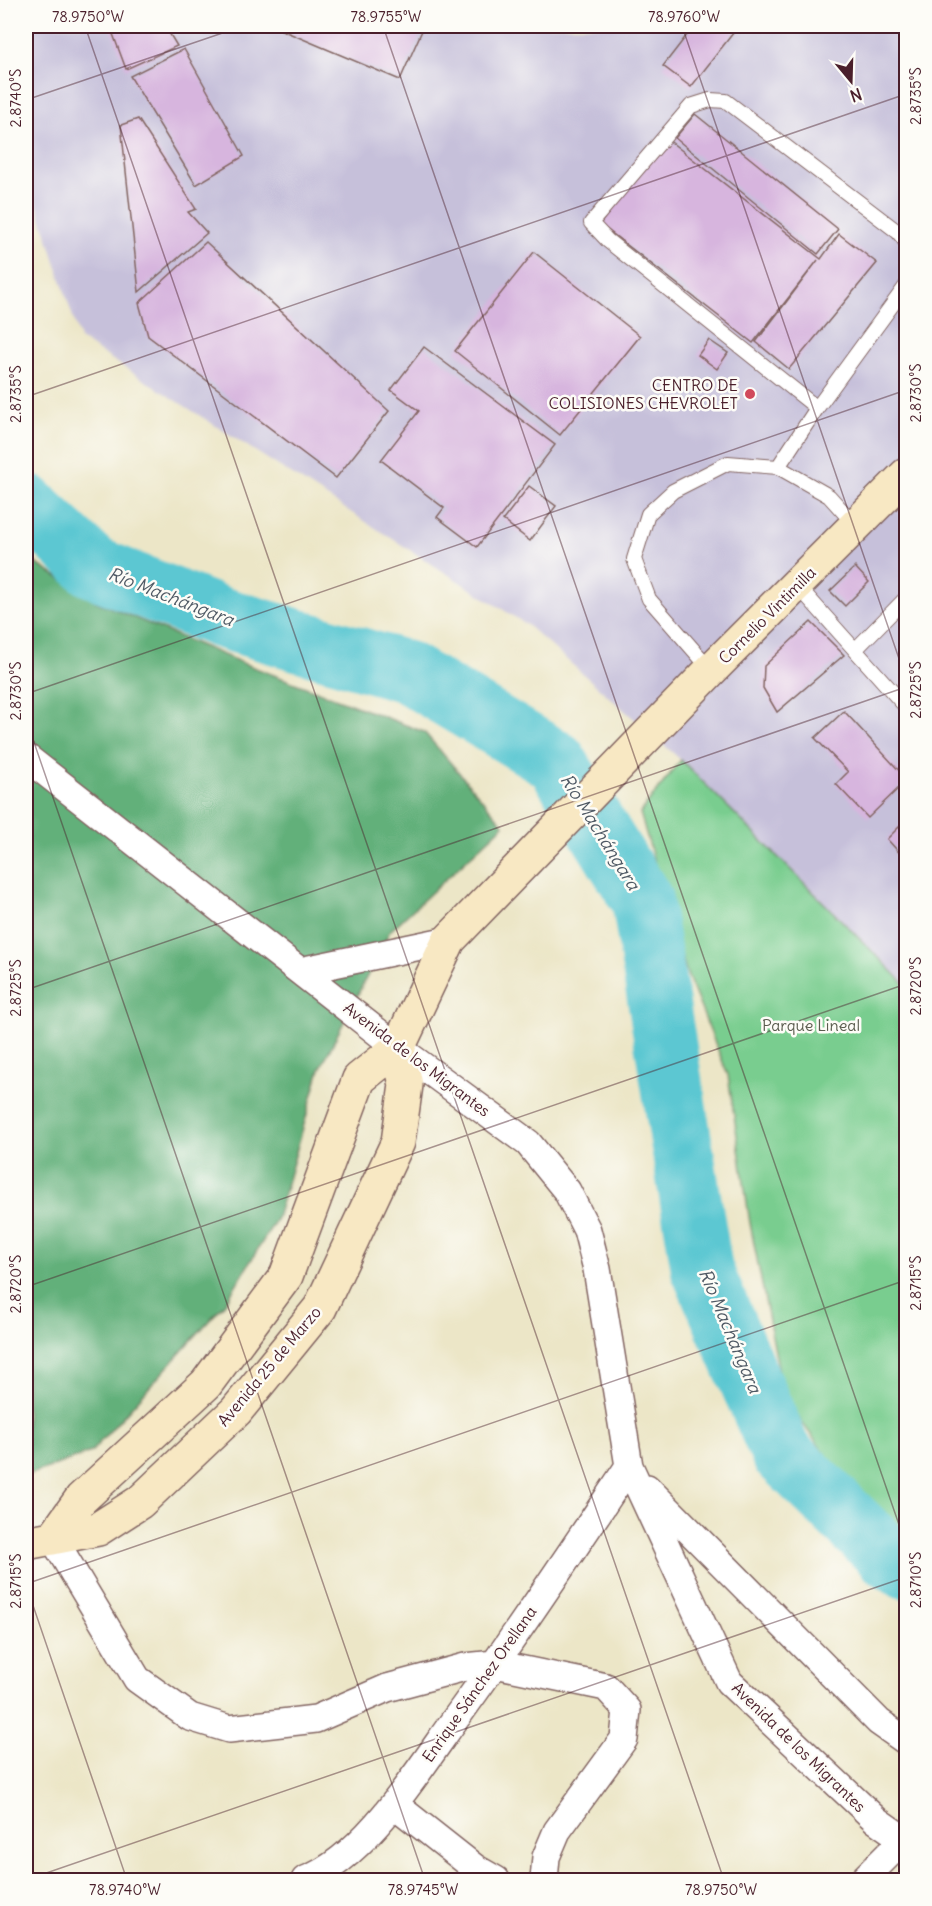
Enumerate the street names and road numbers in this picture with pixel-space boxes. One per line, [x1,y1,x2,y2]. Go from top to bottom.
street label: Cornelio Vintimilla [714,562,820,668]
street label: Avenida de los Migrantes [340,997,494,1121]
street label: Avenida 25 de Marzo [213,1302,325,1430]
street label: Enrique Sánchez Orellana [418,1602,540,1766]
street label: Avenida de los Migrantes [728,1678,870,1816]

